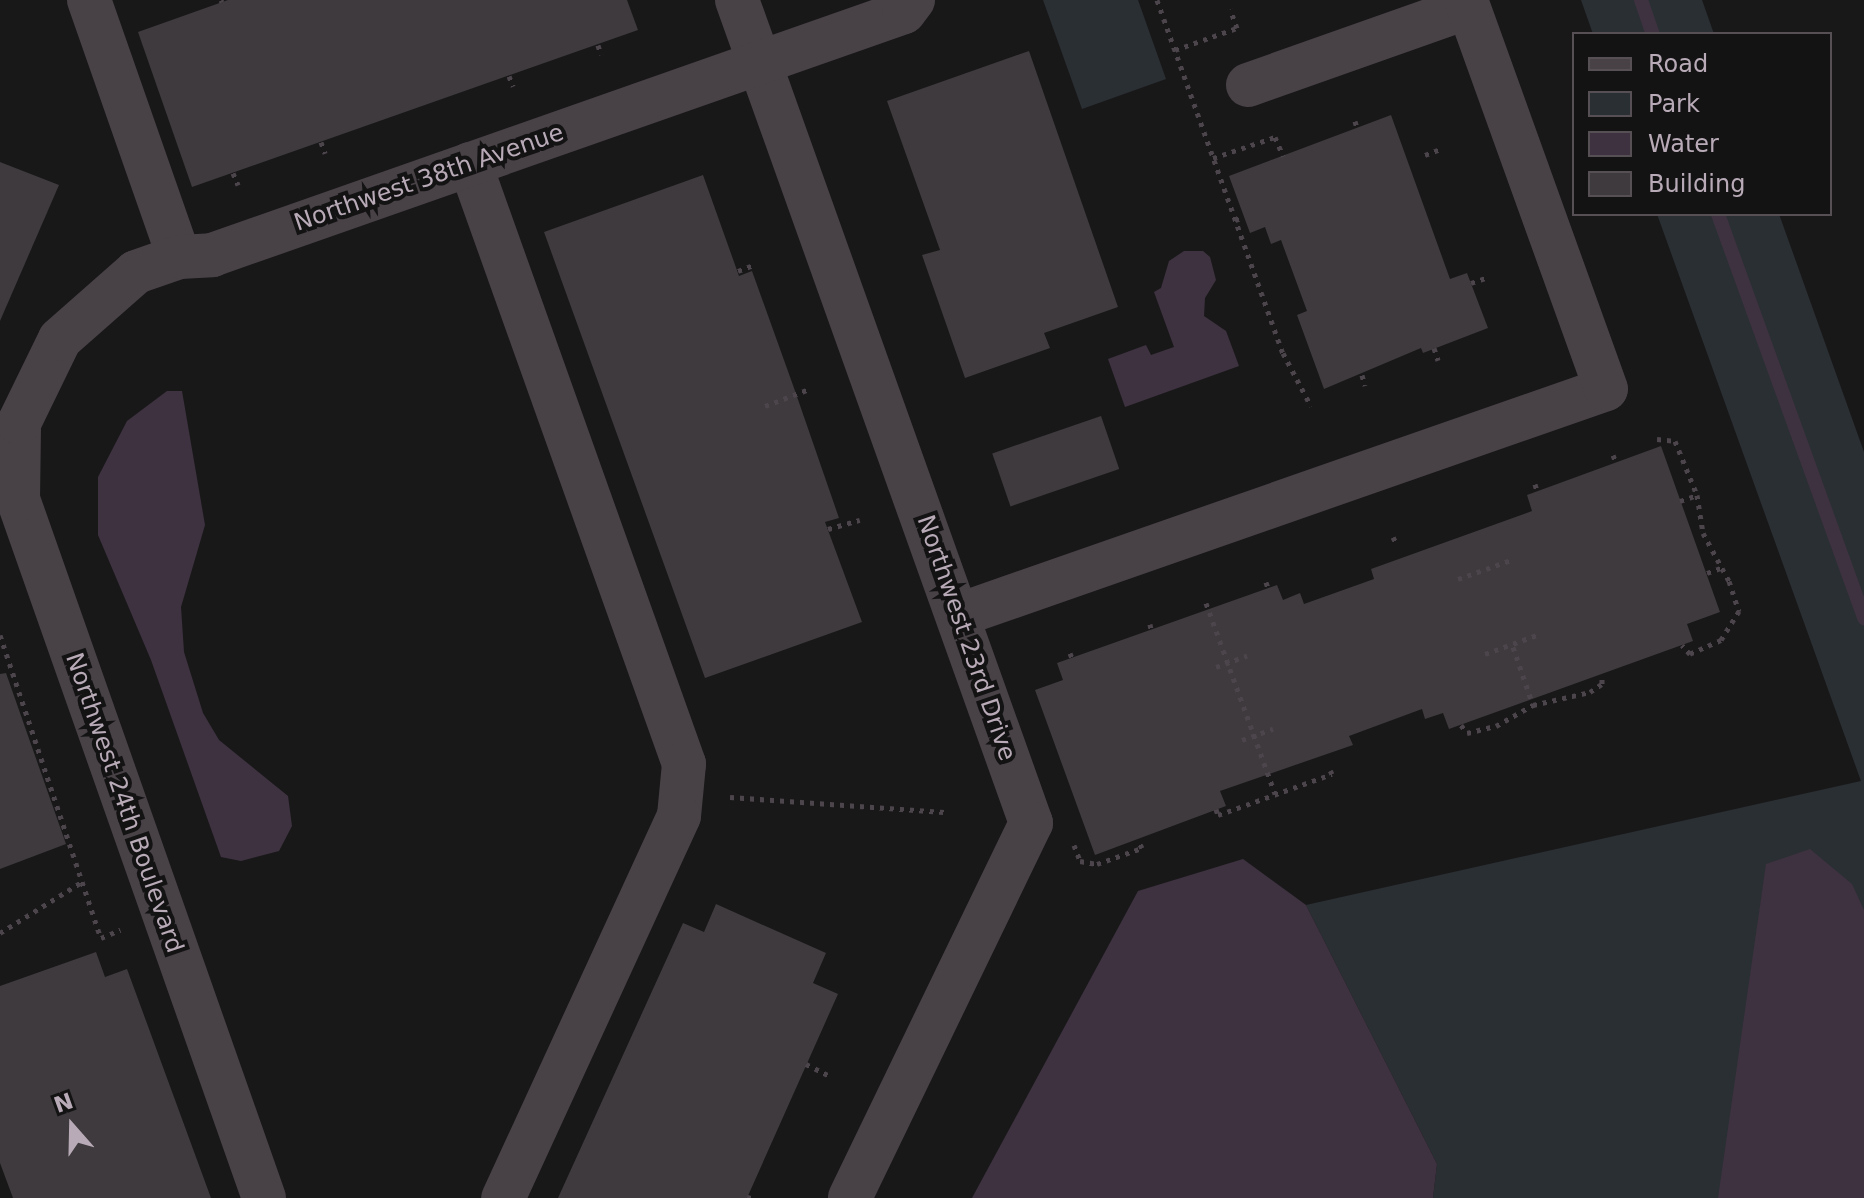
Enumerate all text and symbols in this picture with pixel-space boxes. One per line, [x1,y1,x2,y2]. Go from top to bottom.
legend [1572,32,1832,216]
text: Road [1648,50,1708,78]
text: Park [1648,90,1700,118]
street label: Northwest 38th Avenue [291,118,567,238]
text: Water [1648,130,1719,158]
text: Building [1648,170,1745,198]
street label: Northwest 23rd Drive [910,511,1022,765]
street label: Northwest 24th Boulevard [59,649,189,957]
north arrow [32,1086,112,1166]
text: N [51,1088,77,1118]

